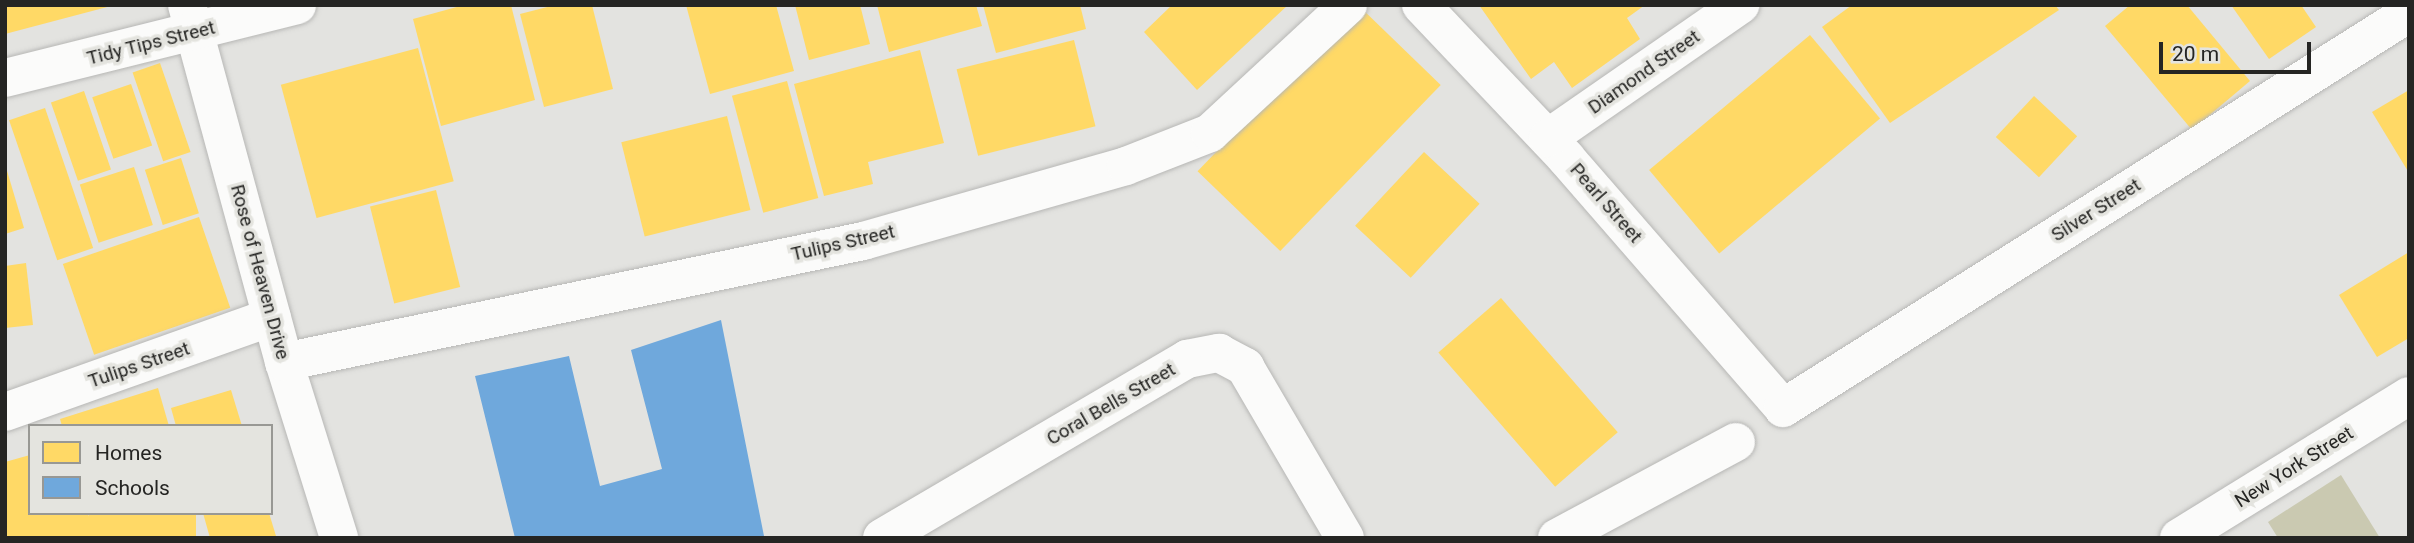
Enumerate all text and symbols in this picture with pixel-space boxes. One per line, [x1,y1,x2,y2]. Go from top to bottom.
street label: Tidy Tips Street [84,16,218,70]
street label: Diamond Street [1584,25,1704,119]
scale bar [2162,28,2314,72]
text: 20 m [2172,42,2219,66]
street label: Pearl Street [1565,158,1647,248]
street label: Silver Street [2047,174,2145,246]
street label: Rose of Heaven Drive [226,182,294,362]
street label: Tulips Street [789,220,897,266]
street label: Tulips Street [85,337,193,393]
street label: Coral Bells Street [1043,358,1179,450]
street label: New York Street [2231,422,2357,512]
legend [28,424,273,515]
text: Homes [95,441,162,465]
text: Schools [95,476,170,500]

